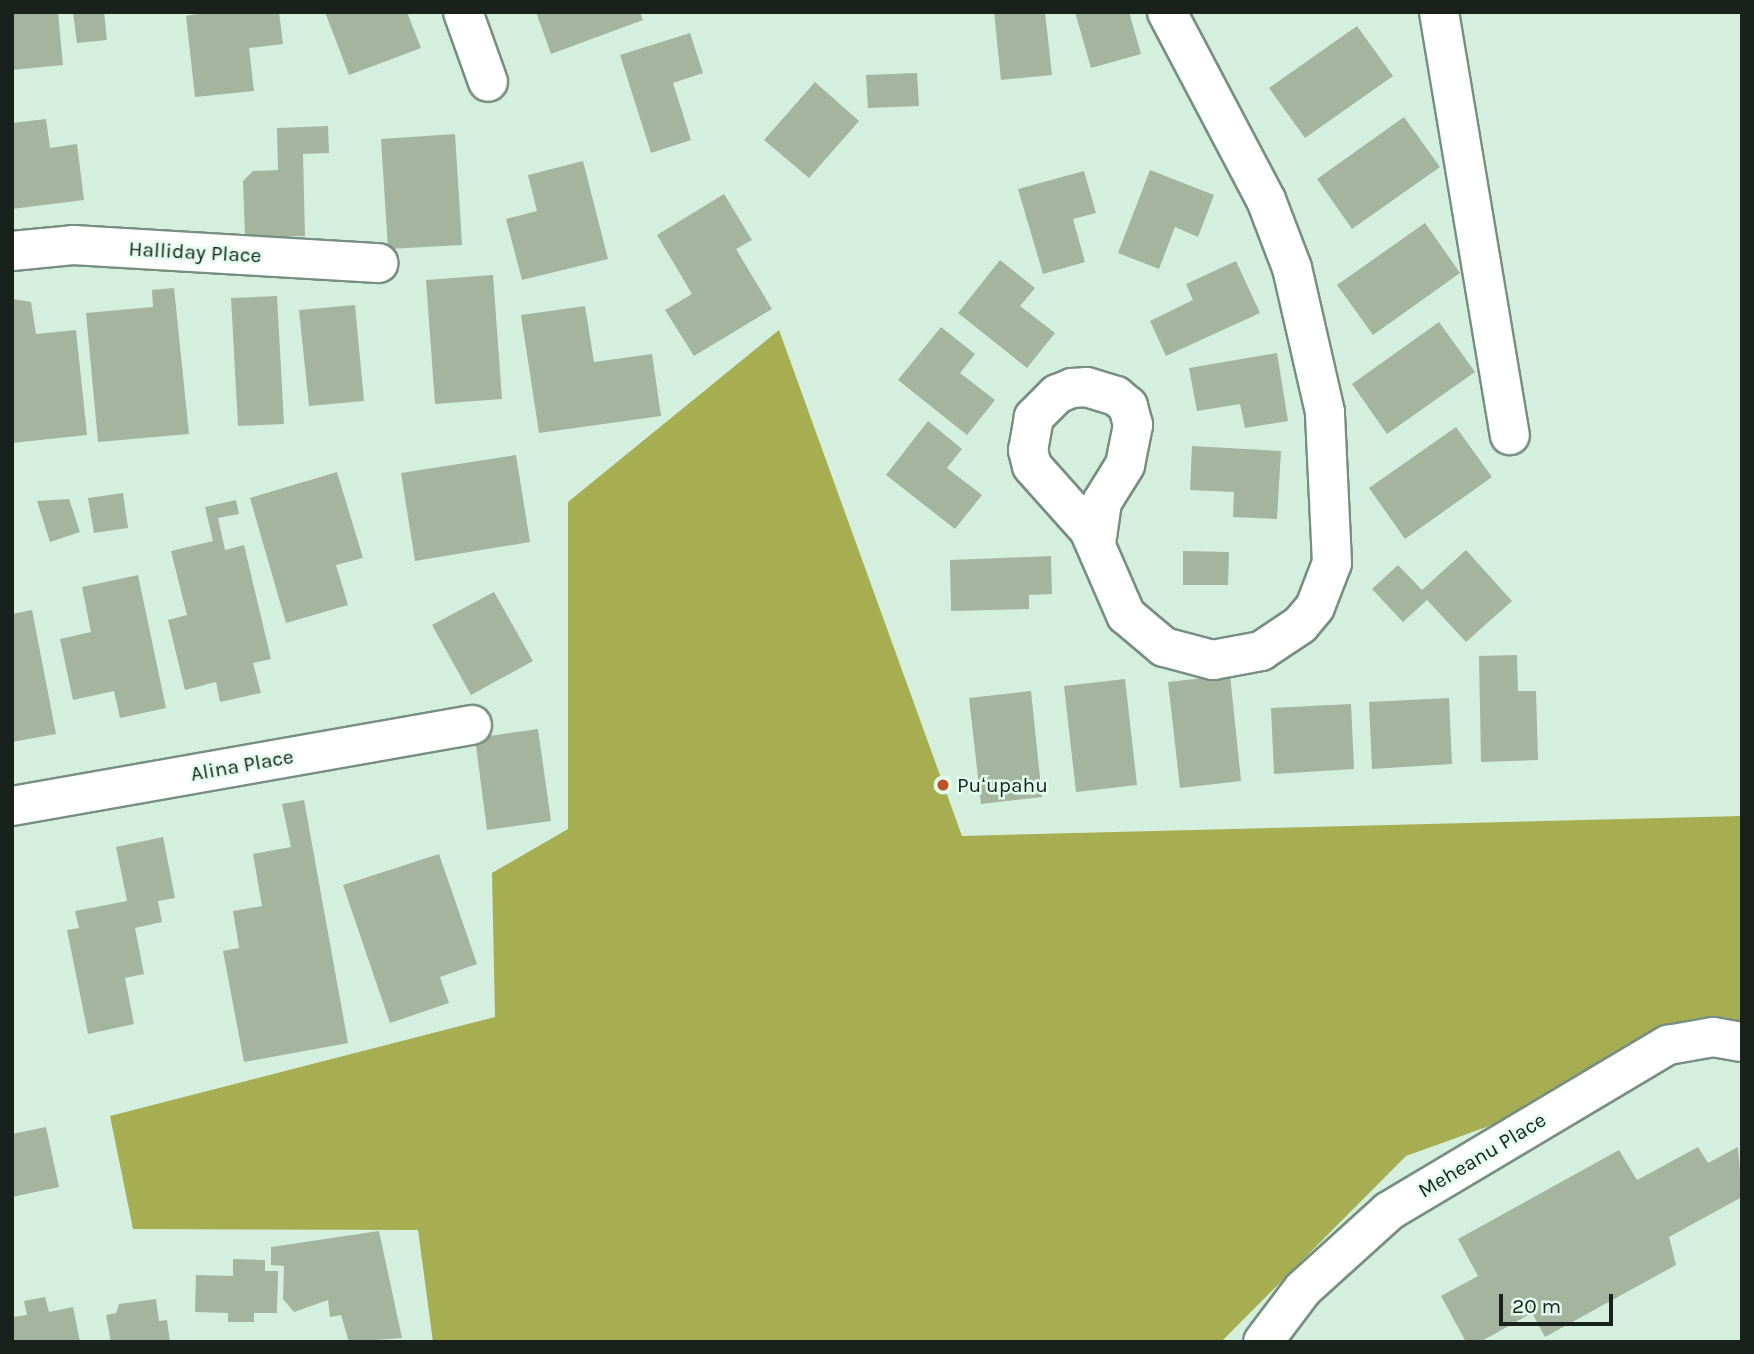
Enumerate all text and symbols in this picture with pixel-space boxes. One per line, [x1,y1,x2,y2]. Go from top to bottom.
street label: Halliday Place [128,236,262,268]
street label: Alina Place [189,744,295,786]
place label: Puʻupahu [957,772,1048,798]
marker: Puʻupahu [935,777,951,793]
street label: Meheanu Place [1414,1107,1550,1203]
scale bar [1502,1280,1616,1324]
text: 20 m [1512,1294,1561,1318]

